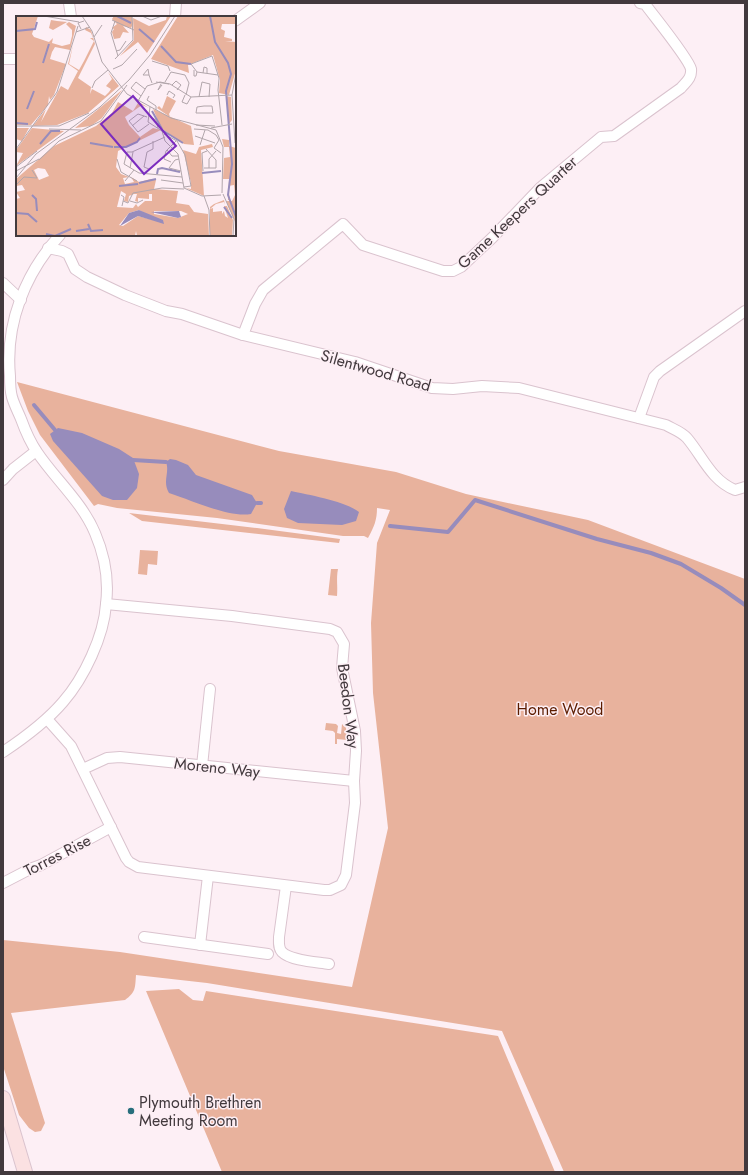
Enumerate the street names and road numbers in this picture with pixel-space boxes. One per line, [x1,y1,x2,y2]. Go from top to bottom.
street label: Game Keepers Quarter [452,150,583,274]
street label: Silentwood Road [318,344,434,397]
street label: Beedon Way [332,662,365,751]
street label: Moreno Way [173,752,262,784]
street label: Torres Rise [20,829,95,882]

